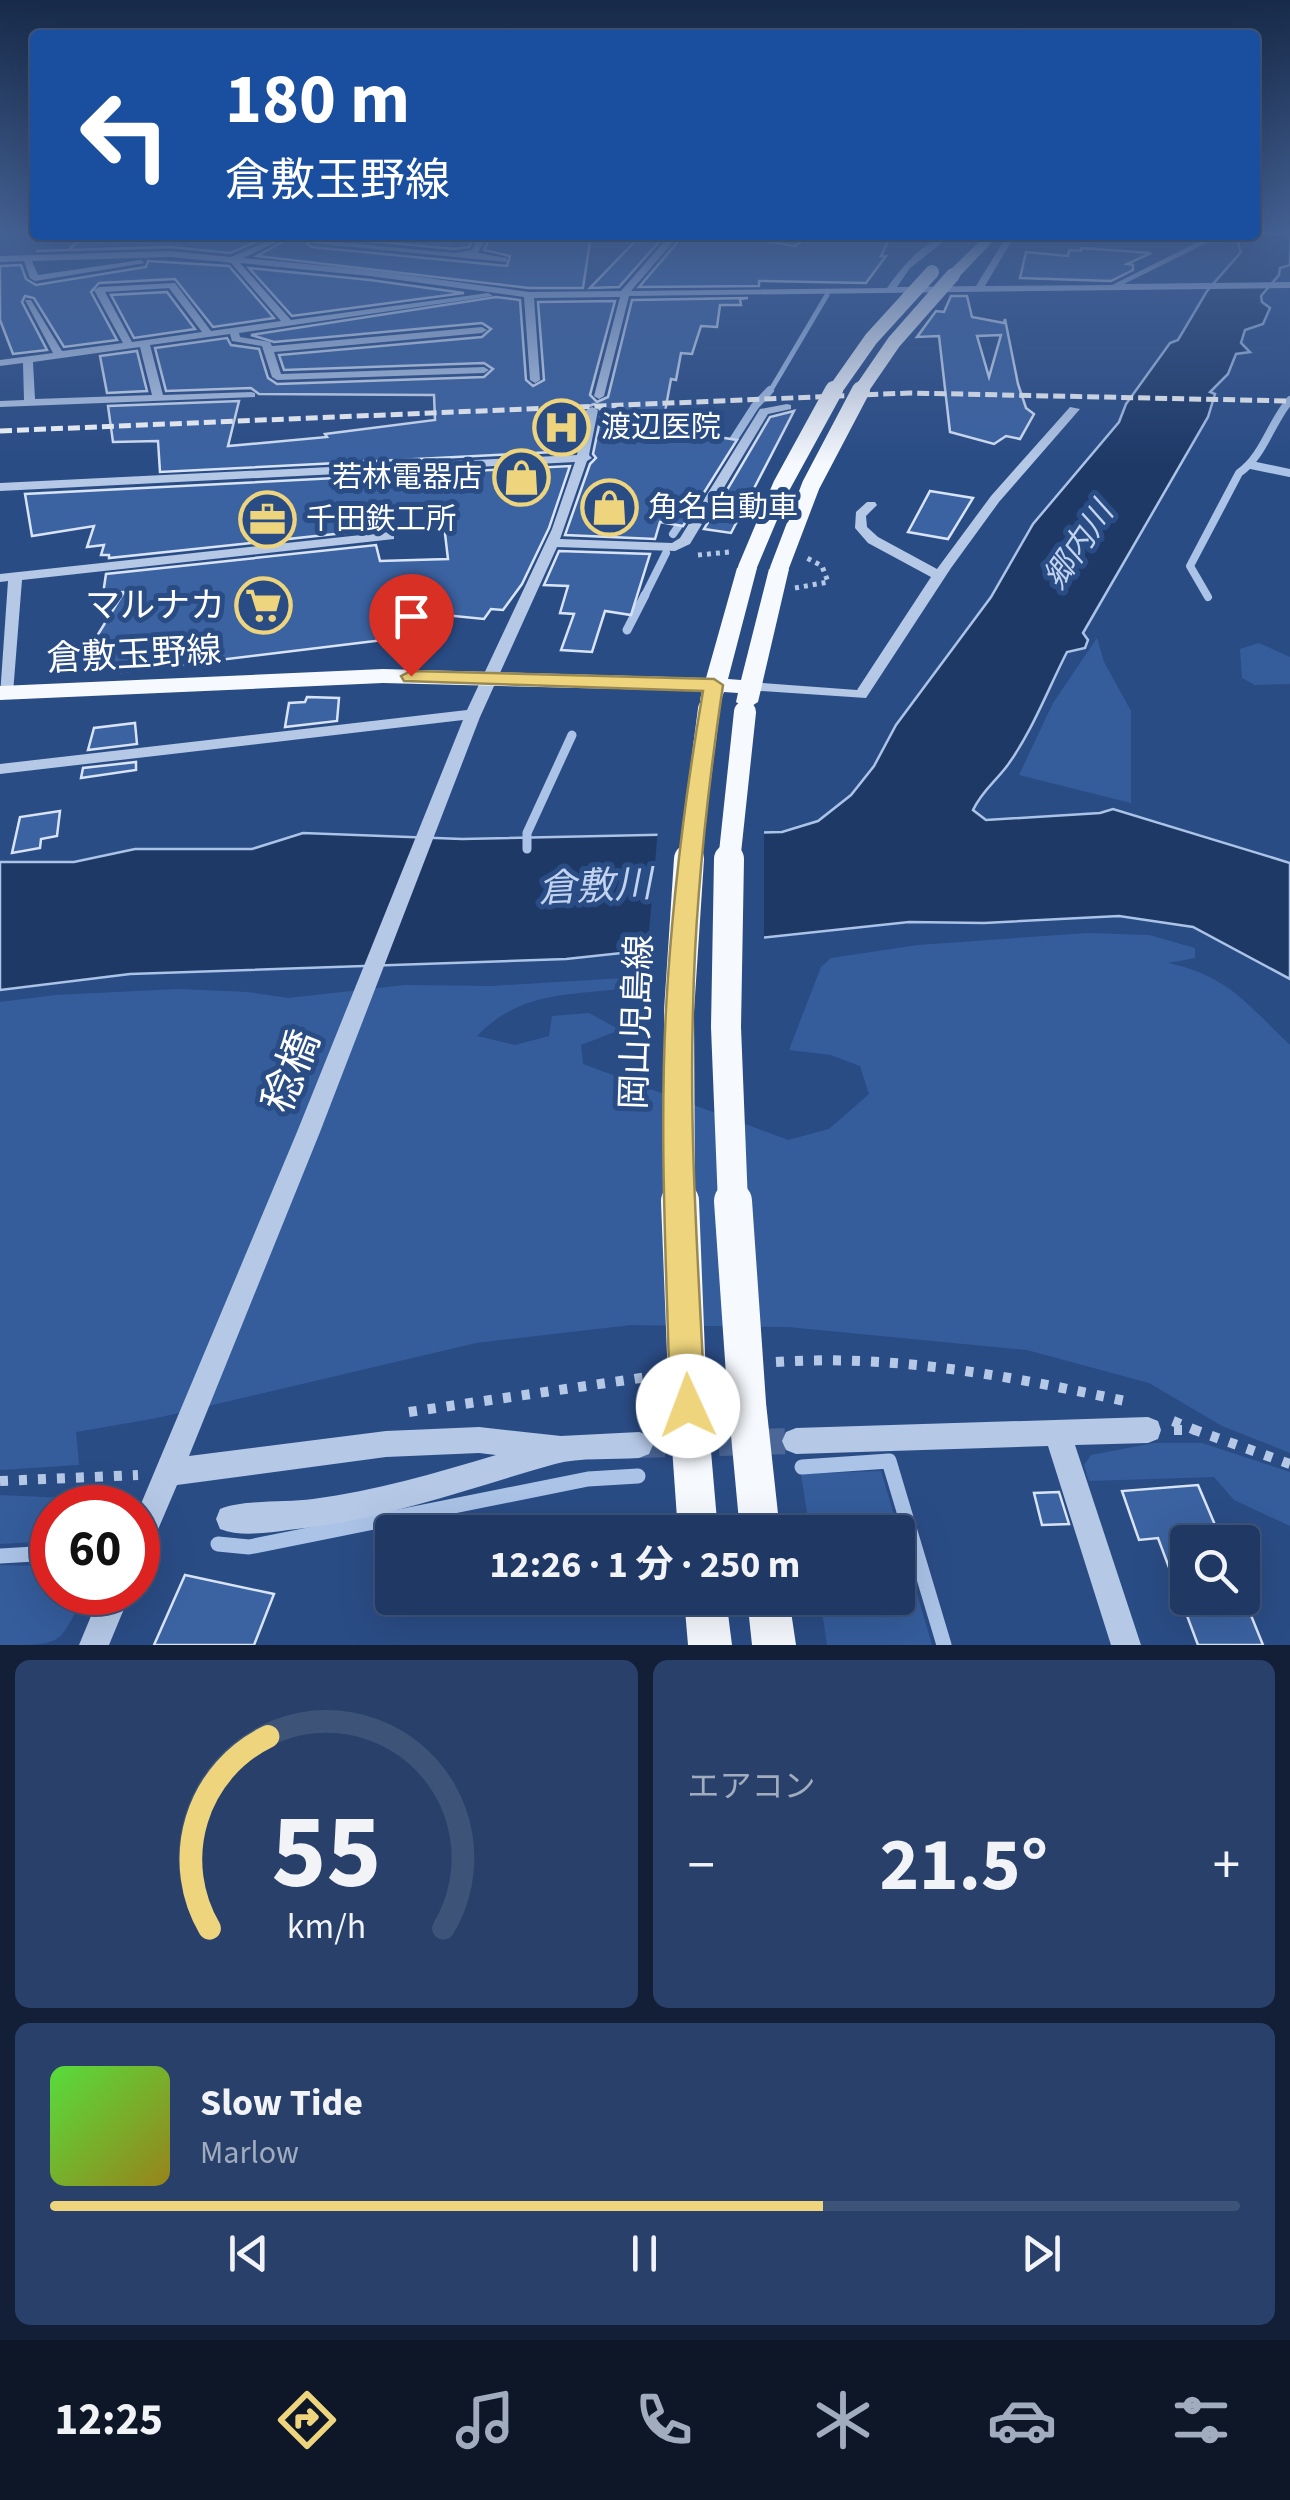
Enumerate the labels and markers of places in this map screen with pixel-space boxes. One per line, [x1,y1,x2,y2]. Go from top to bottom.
hospital icon: 渡辺医院 [532,397,592,457]
place label: 渡辺医院 [601,406,721,449]
shop icon: 若林電器店 [491,447,551,507]
place label: 若林電器店 [332,456,482,499]
shop icon: 角名自動車 [579,477,639,537]
place label: 角名自動車 [648,486,798,529]
office icon: 千田鉄工所 [237,489,297,549]
place label: 千田鉄工所 [306,498,456,541]
pin [369,574,454,677]
supermarket icon: マルナカ [234,575,294,635]
place label: マルナカ [85,581,225,631]

